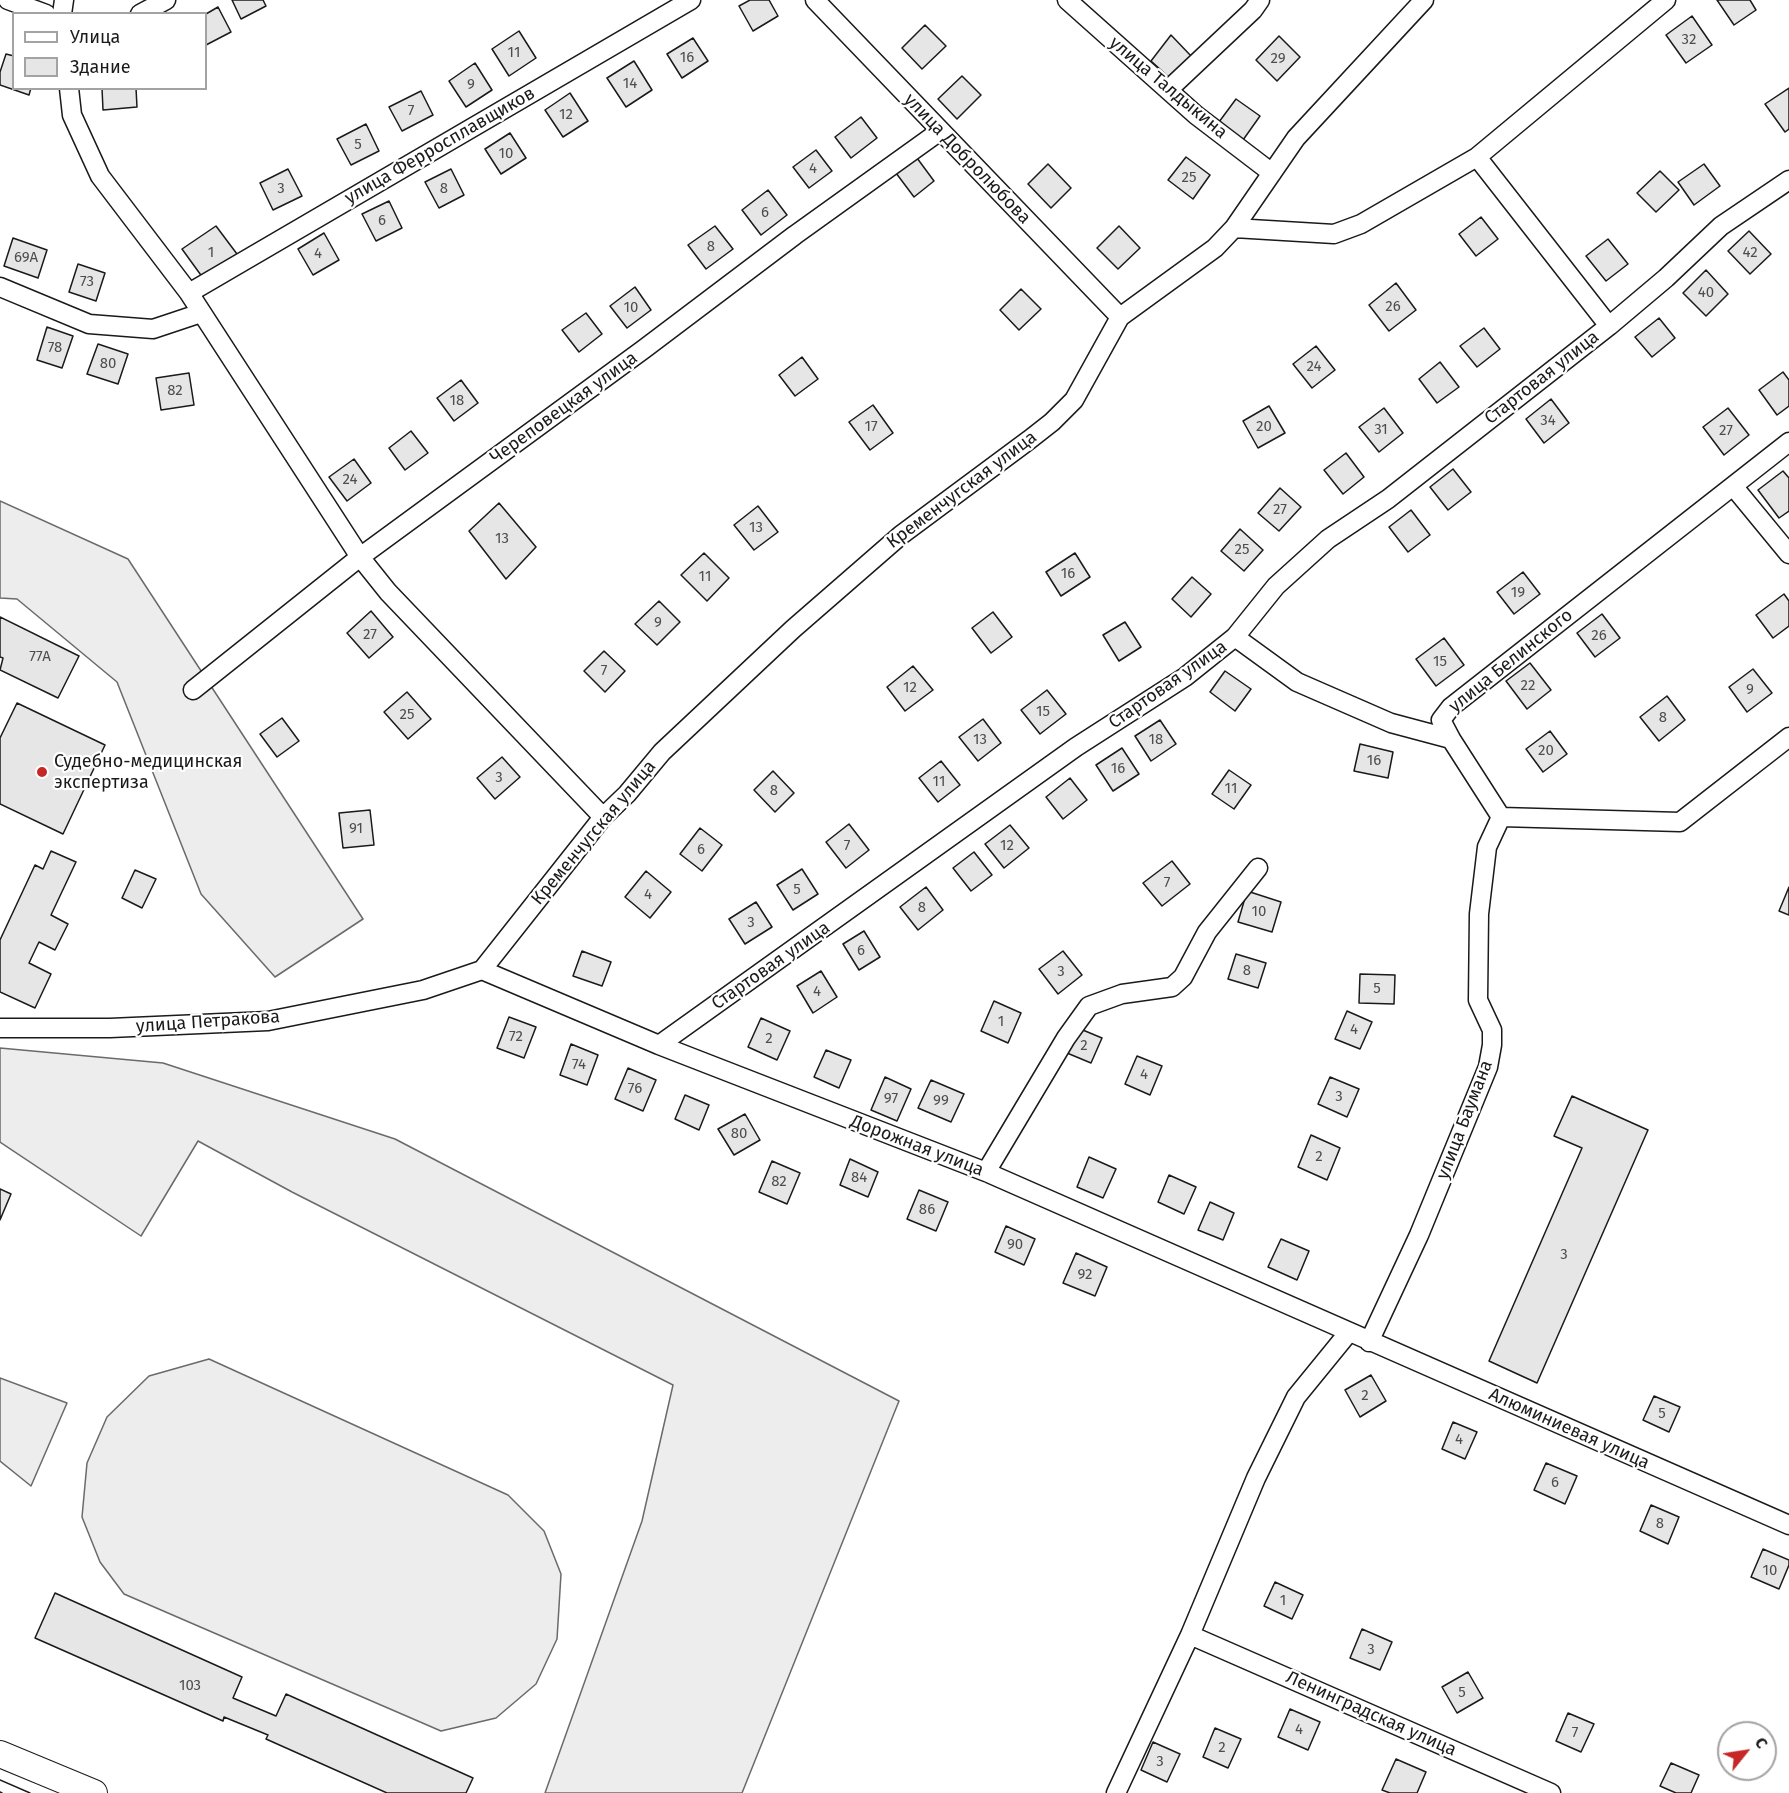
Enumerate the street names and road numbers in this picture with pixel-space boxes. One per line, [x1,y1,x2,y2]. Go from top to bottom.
street label: улица Талдыкина [1105,32,1231,144]
street label: улица Ферросплавщиков [341,83,539,209]
street label: улица Добролюбова [899,89,1035,229]
street label: Стартовая улица [1480,327,1604,429]
street label: Череповецкая улица [486,347,642,469]
street label: Кременчугская улица [883,427,1041,553]
street label: улица Белинского [1445,604,1577,718]
street label: Стартовая улица [1105,636,1231,734]
street label: Кременчугская улица [527,756,661,910]
street label: Стартовая улица [708,917,834,1015]
street label: улица Петракова [135,1006,281,1038]
street label: улица Баумана [1432,1057,1498,1183]
street label: Дорожная улица [847,1111,987,1181]
street label: Алюминиевая улица [1485,1384,1653,1474]
street label: Ленинградская улица [1282,1667,1460,1761]

